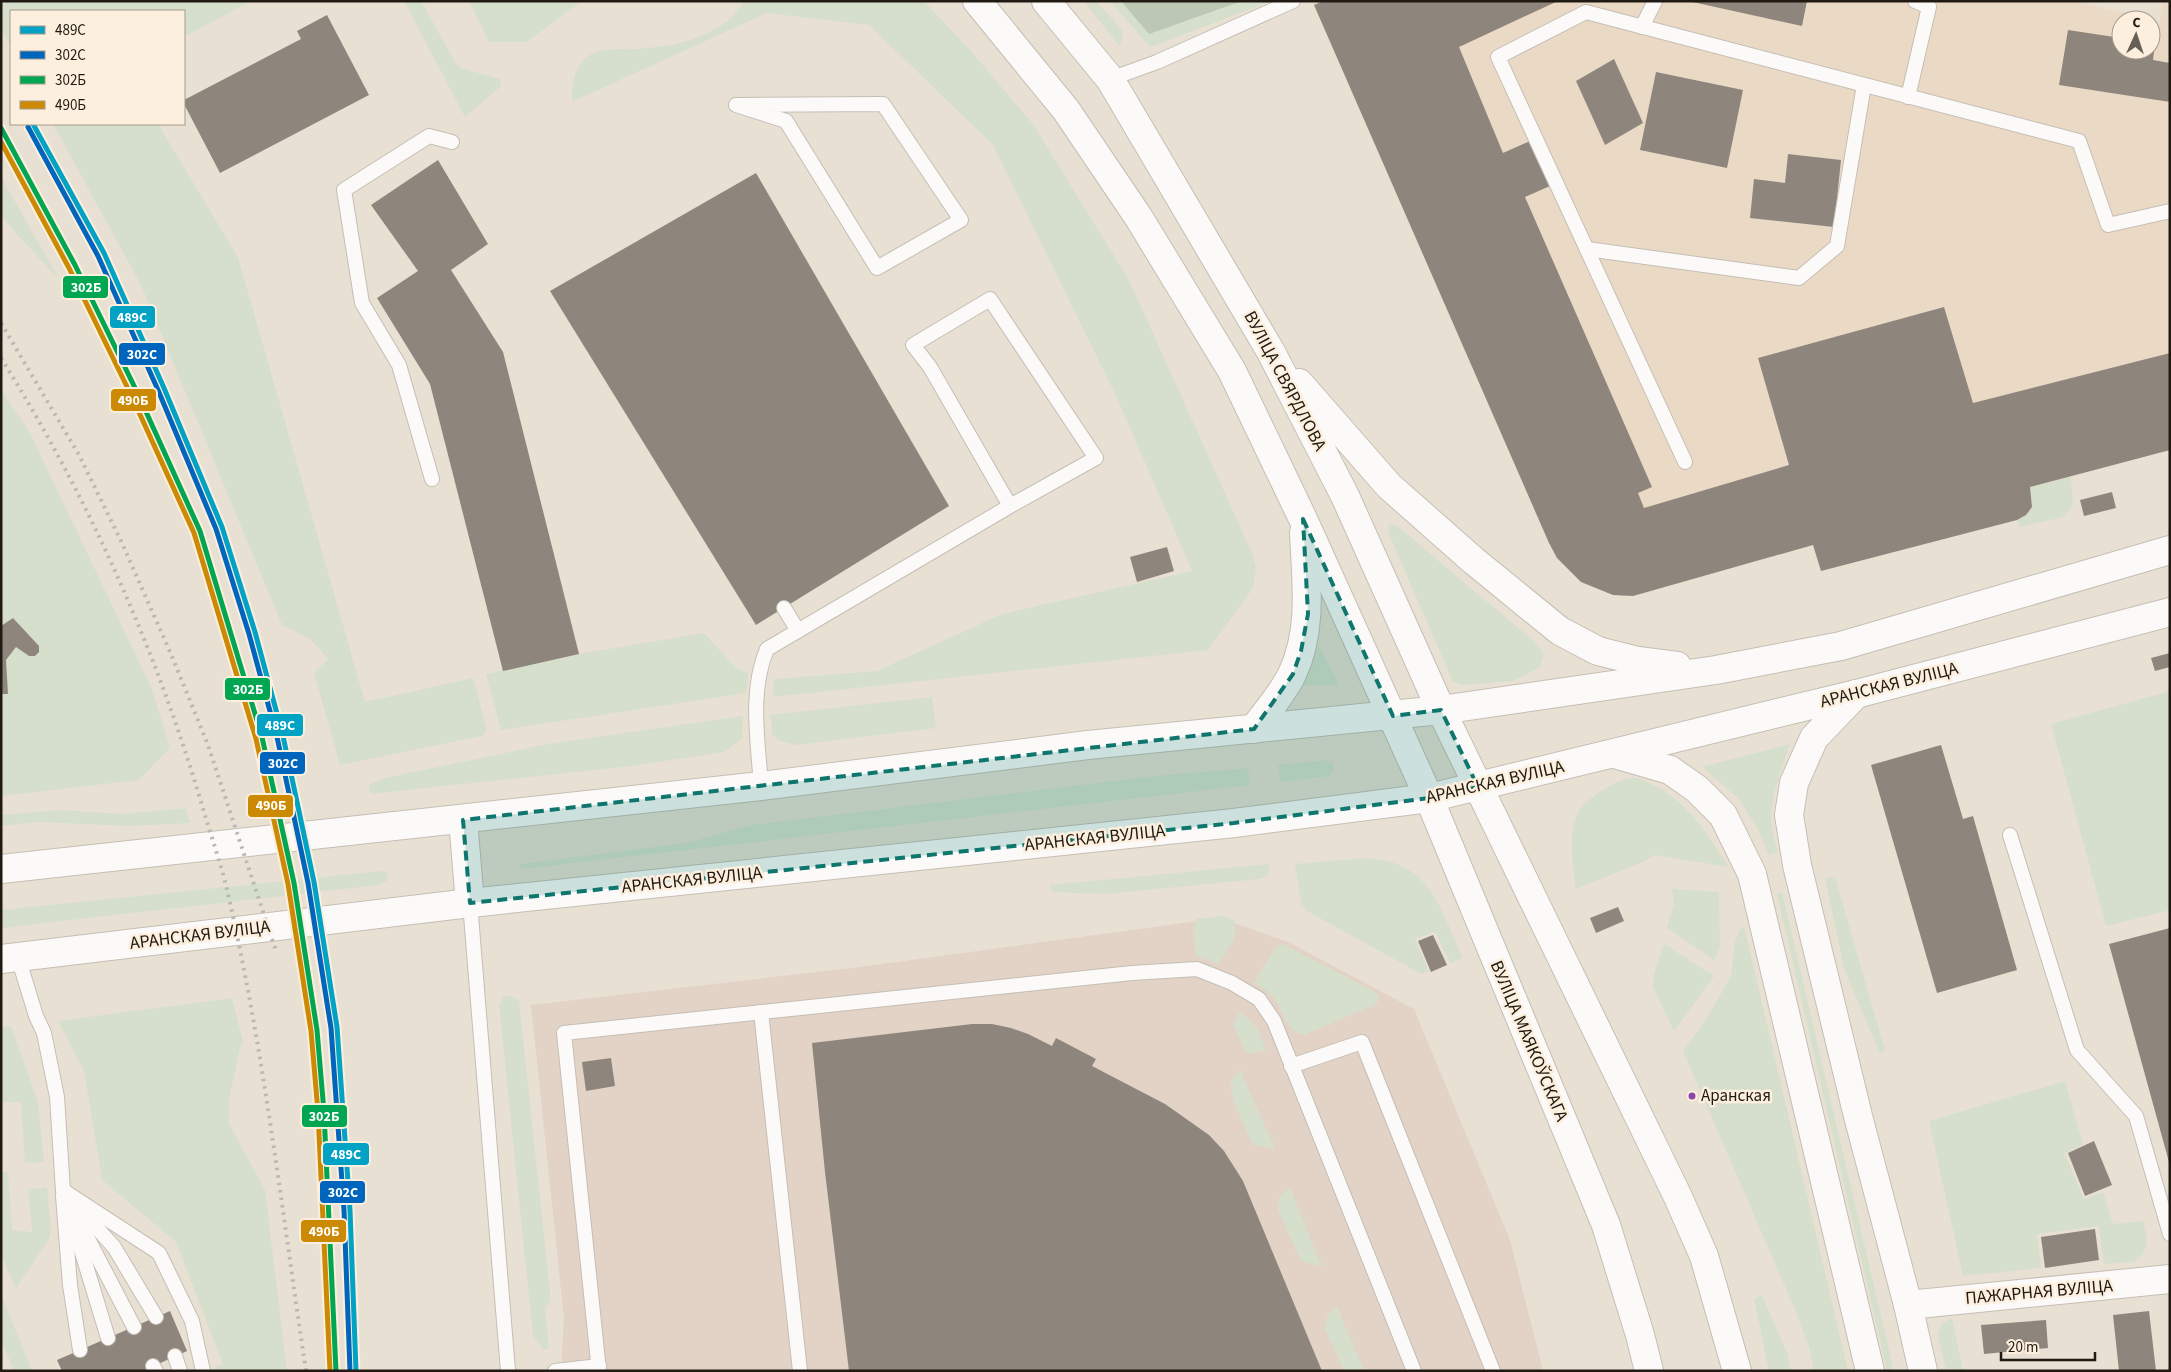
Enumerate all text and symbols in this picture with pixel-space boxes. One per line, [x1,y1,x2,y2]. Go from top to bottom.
legend [10,10,185,125]
north arrow [2111,10,2161,60]
text: С [2132,13,2141,33]
text: 489С [55,20,86,41]
text: 302С [55,45,86,66]
text: 302Б [55,70,86,91]
text: 490Б [55,95,86,116]
line badge: 302Б [62,275,109,299]
text: 302Б [71,278,101,298]
line badge: 489С [109,305,156,329]
street label: ВУЛІЦА СВЯРДЛОВА [1237,307,1333,456]
text: 489С [117,308,147,328]
line badge: 302С [118,342,166,366]
text: 302С [127,345,157,365]
line badge: 490Б [110,388,157,412]
text: 490Б [118,391,148,411]
street label: АРАНСКАЯ ВУЛІЦА [1817,656,1961,714]
line badge: 302Б [224,677,271,701]
text: 302Б [233,680,263,700]
line badge: 489С [256,713,304,737]
text: 489С [265,716,295,736]
line badge: 302С [259,751,306,775]
text: 302С [268,754,298,774]
street label: АРАНСКАЯ ВУЛІЦА [1423,754,1567,810]
line badge: 490Б [247,794,294,818]
text: 490Б [256,796,286,816]
street label: АРАНСКАЯ ВУЛІЦА [1023,818,1167,858]
street label: АРАНСКАЯ ВУЛІЦА [620,860,764,900]
street label: АРАНСКАЯ ВУЛІЦА [128,914,272,956]
street label: ВУЛІЦА МАЯКОЎСКАГА [1484,957,1574,1126]
place label: Аранская [1701,1084,1771,1108]
marker: Аранская [1687,1091,1697,1101]
line badge: 302Б [301,1104,348,1128]
text: 302Б [309,1107,339,1127]
line badge: 489С [322,1142,370,1166]
text: 489С [331,1145,361,1165]
line badge: 302С [319,1180,366,1204]
text: 302С [328,1183,358,1203]
line badge: 490Б [300,1219,347,1243]
text: 490Б [309,1222,339,1242]
street label: ПАЖАРНАЯ ВУЛІЦА [1964,1273,2114,1311]
scale bar [2001,1330,2095,1362]
text: 20 m [2008,1337,2038,1358]

